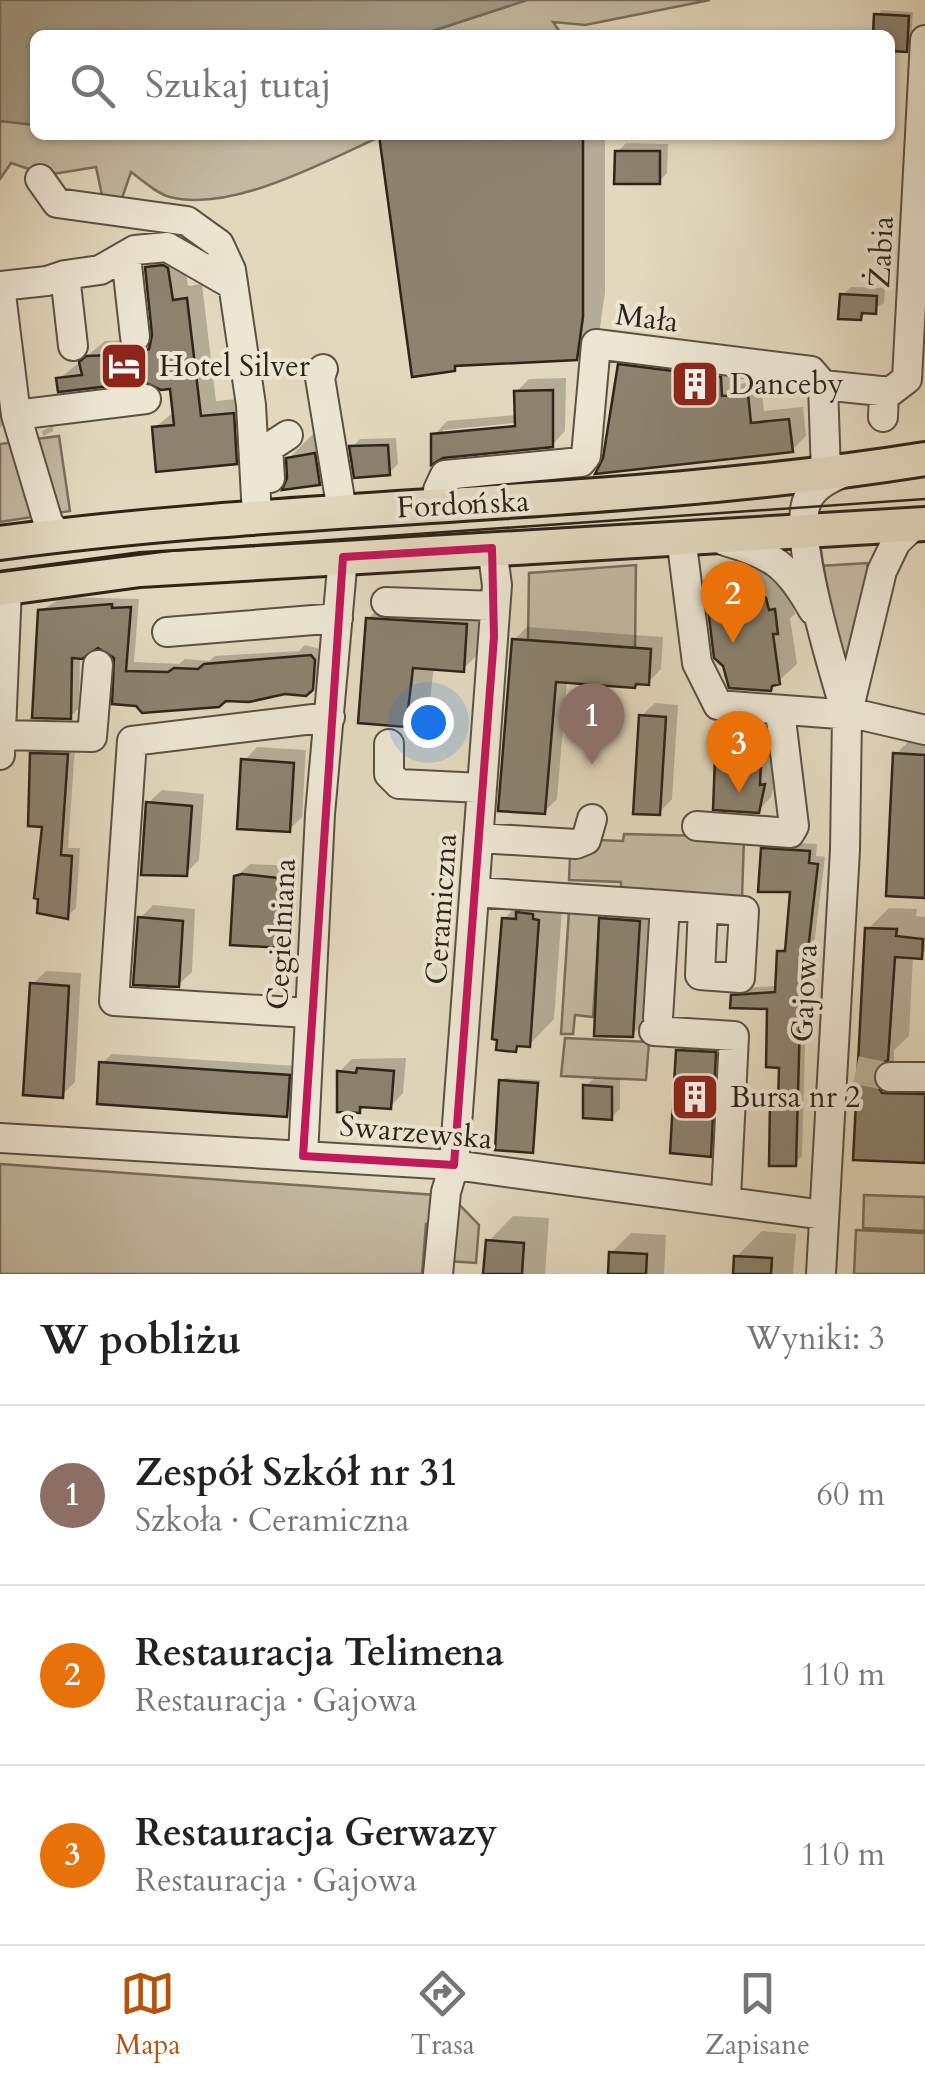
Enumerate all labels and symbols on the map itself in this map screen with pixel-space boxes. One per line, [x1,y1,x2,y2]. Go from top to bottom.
street label: Żabia [859,215,904,289]
street label: Mała [613,294,680,343]
hotel icon: Hotel Silver [98,340,150,392]
place label: Hotel Silver [159,346,310,387]
building icon: Danceby [669,358,721,410]
place label: Danceby [730,364,844,405]
street label: Fordońska [396,481,530,528]
pin: 2 [700,560,766,643]
pin: 1 [560,682,624,765]
your location [403,697,454,748]
pin: 3 [706,710,772,793]
street label: Ceramiczna [416,832,467,986]
street label: Cegielniana [257,857,306,1011]
street label: Gajowa [781,943,828,1043]
building icon: Bursa nr 2 [669,1071,721,1123]
place label: Bursa nr 2 [730,1077,860,1118]
street label: Swarzewska [338,1105,494,1160]

